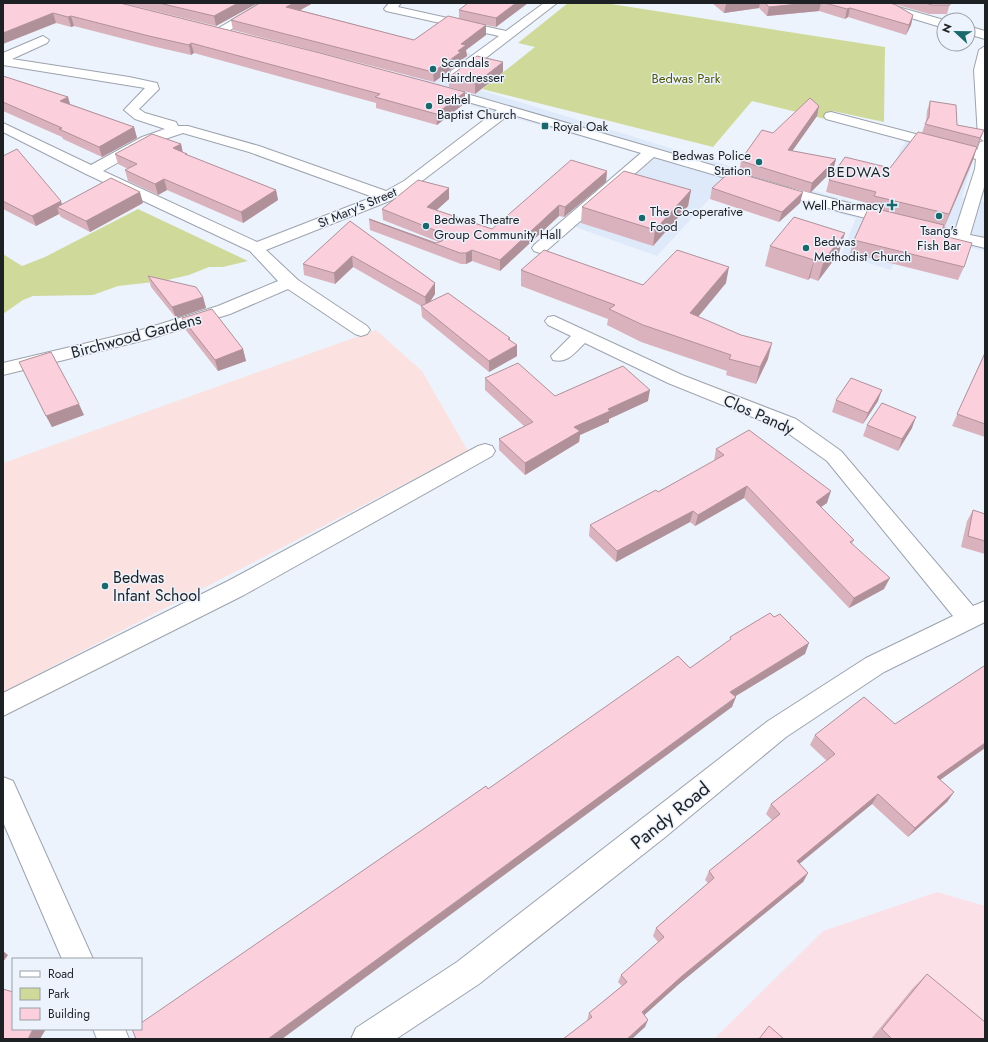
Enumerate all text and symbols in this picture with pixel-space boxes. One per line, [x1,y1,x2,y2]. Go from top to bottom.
north arrow [936,12,976,52]
text: N [938,21,956,35]
place label: Scandals Hairdresser [441,53,505,87]
marker: Scandals Hairdresser [428,64,438,74]
park label: Bedwas Park [652,69,721,88]
place label: Bethel Baptist Church [437,90,517,124]
marker: Bethel Baptist Church [424,101,434,111]
place label: Royal Oak [553,117,609,136]
marker: Royal Oak [540,121,550,131]
place label: Bedwas Police Station [672,146,751,180]
marker: Bedwas Police Station [754,157,764,167]
district label: BEDWAS [827,161,891,183]
street label: St Mary's Street [315,182,400,233]
place label: Well Pharmacy [803,196,884,215]
marker: Well Pharmacy [887,200,897,210]
place label: The Co-operative Food [650,202,743,236]
place label: Bedwas Theatre Group Community Hall [434,210,561,244]
marker: Tsang's Fish Bar [934,211,944,221]
marker: The Co-operative Food [637,213,647,223]
marker: Bedwas Theatre Group Community Hall [421,221,431,231]
place label: Tsang's Fish Bar [917,221,961,255]
place label: Bedwas Methodist Church [814,232,911,266]
marker: Bedwas Methodist Church [801,243,811,253]
street label: Birchwood Gardens [68,307,204,364]
street label: Clos Pandy [720,389,799,441]
place label: Bedwas Infant School [113,566,201,607]
marker: Bedwas Infant School [100,581,110,591]
street label: Pandy Road [625,775,716,856]
legend [12,958,142,1030]
text: Road [48,965,74,983]
text: Park [48,985,70,1003]
text: Building [48,1005,90,1023]

